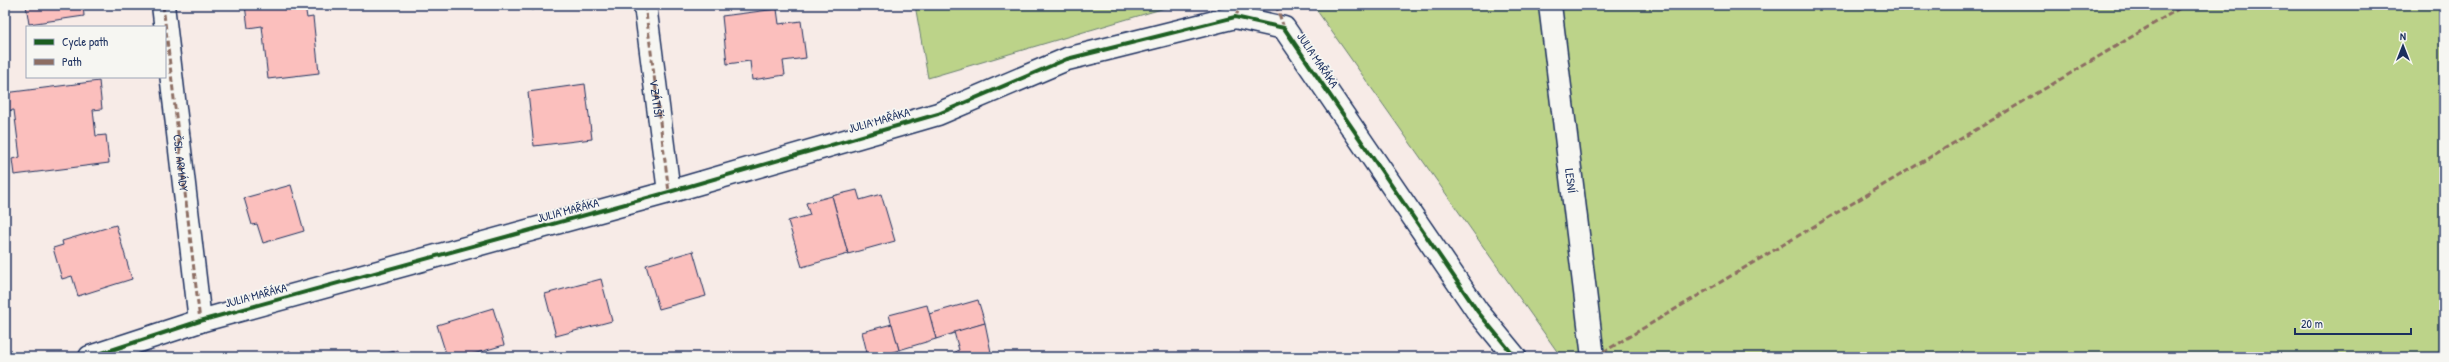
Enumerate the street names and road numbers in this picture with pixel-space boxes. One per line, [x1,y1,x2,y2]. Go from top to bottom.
street label: JULIA MAŘÁKA [1293,29,1343,91]
street label: V ZÁTIŠÍ [646,78,668,118]
street label: JULIA MAŘÁKA [846,103,912,137]
street label: ČSL. ARMÁDY [170,134,193,193]
street label: LESNÍ [1562,167,1581,194]
street label: JULIA MAŘÁKA [535,194,601,226]
street label: JULIA MAŘÁKA [223,279,289,311]

